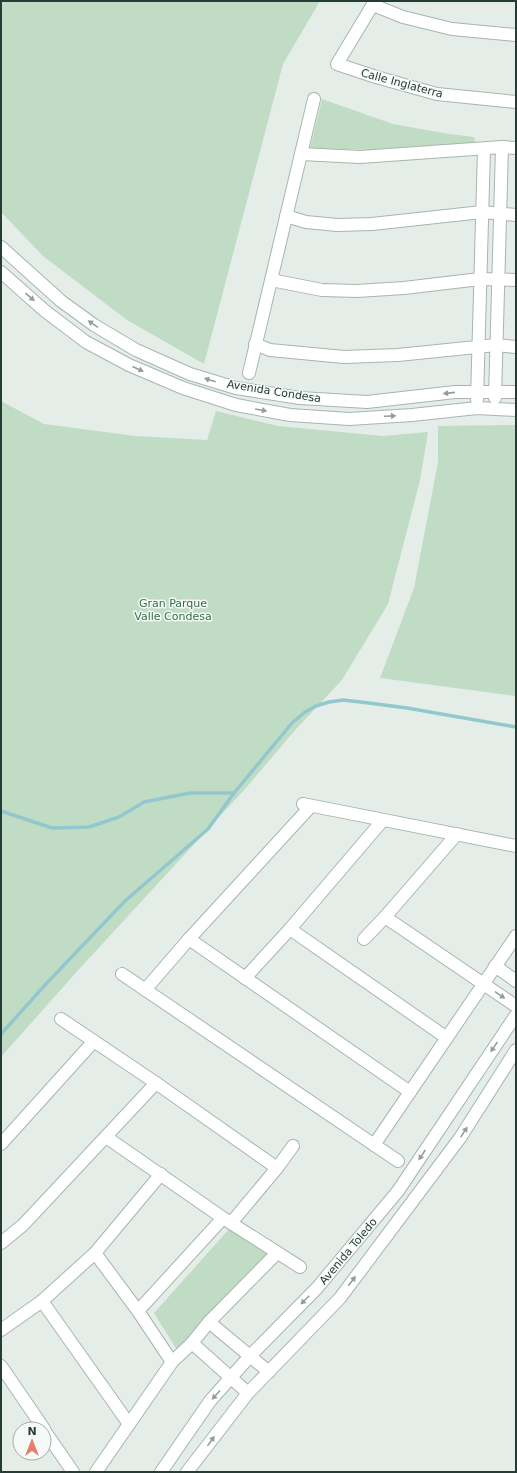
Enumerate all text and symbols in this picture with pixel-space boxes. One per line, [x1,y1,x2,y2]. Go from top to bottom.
street label: Calle Inglaterra [359,66,444,101]
one-way arrow [25,293,35,302]
one-way arrow [88,320,98,328]
one-way arrow [133,366,145,372]
one-way arrow [203,377,215,383]
street label: Avenida Condesa [226,378,322,405]
one-way arrow [443,389,455,396]
one-way arrow [255,407,267,413]
one-way arrow [384,413,396,420]
park label: Gran Parque Valle Condesa [134,597,212,623]
one-way arrow [494,991,505,999]
one-way arrow [490,1042,498,1053]
one-way arrow [460,1126,467,1138]
one-way arrow [418,1149,425,1161]
street label: Avenida Toledo [317,1215,380,1287]
one-way arrow [348,1275,357,1286]
one-way arrow [300,1295,310,1305]
one-way arrow [212,1390,221,1399]
north arrow [12,1421,52,1461]
text: N [27,1425,37,1438]
one-way arrow [206,1435,215,1446]

